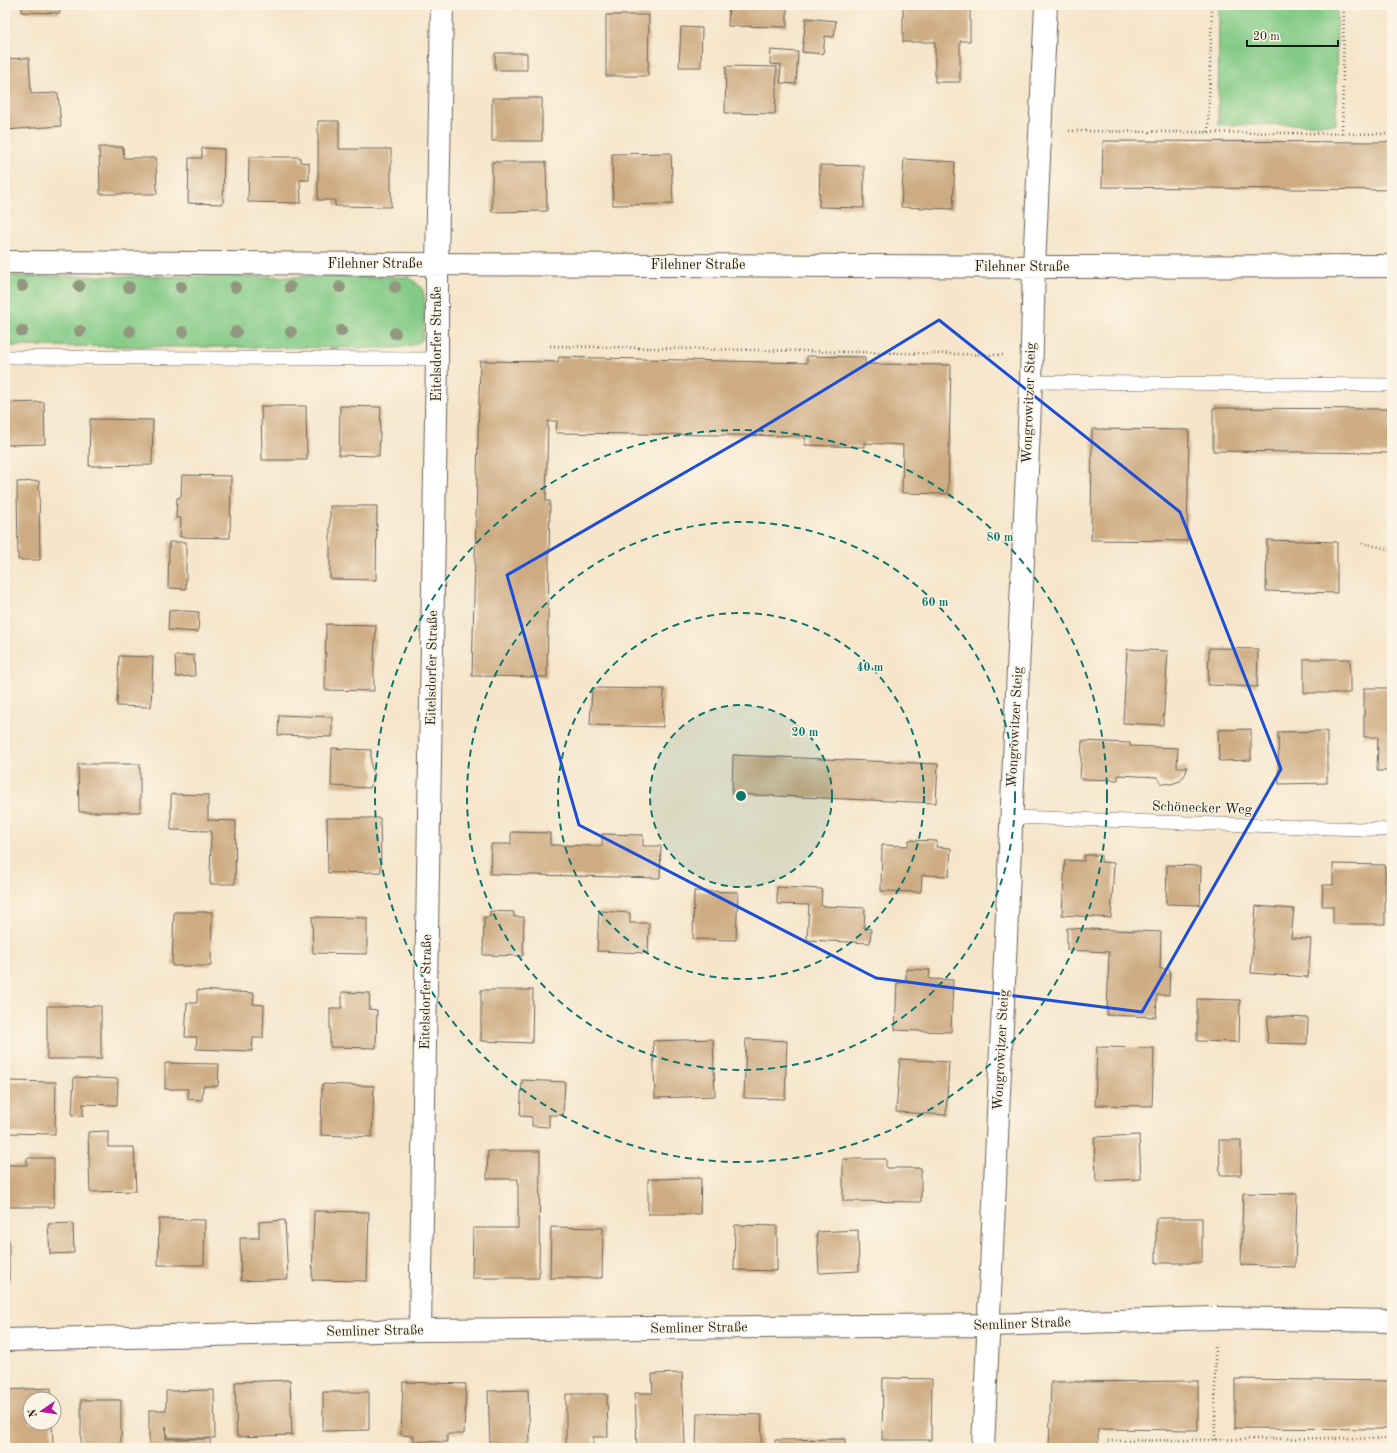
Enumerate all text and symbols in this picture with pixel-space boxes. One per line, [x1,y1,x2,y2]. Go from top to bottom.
scale bar [1247,22,1338,48]
text: 20 m [1253,31,1280,43]
street label: Filehner Straße [328,257,422,271]
street label: Filehner Straße [651,258,745,272]
street label: Filehner Straße [975,260,1069,274]
street label: Eitelsdorfer Straße [430,286,444,402]
street label: Wongrowitzer Steig [1020,342,1038,464]
text: 80 m [987,532,1014,544]
text: 60 m [922,597,949,609]
street label: Eitelsdorfer Straße [424,610,440,726]
text: 40 m [857,662,884,674]
street label: Wongrowitzer Steig [1005,666,1025,788]
text: 20 m [792,727,819,739]
centre of rings [734,789,748,803]
street label: Schönecker Weg [1152,799,1253,817]
street label: Eitelsdorfer Straße [418,934,434,1050]
street label: Wongrowitzer Steig [991,989,1011,1111]
street label: Semliner Straße [973,1315,1071,1333]
street label: Semliner Straße [650,1320,748,1336]
street label: Semliner Straße [326,1323,424,1339]
north arrow [22,1391,62,1431]
text: N [27,1407,40,1418]

